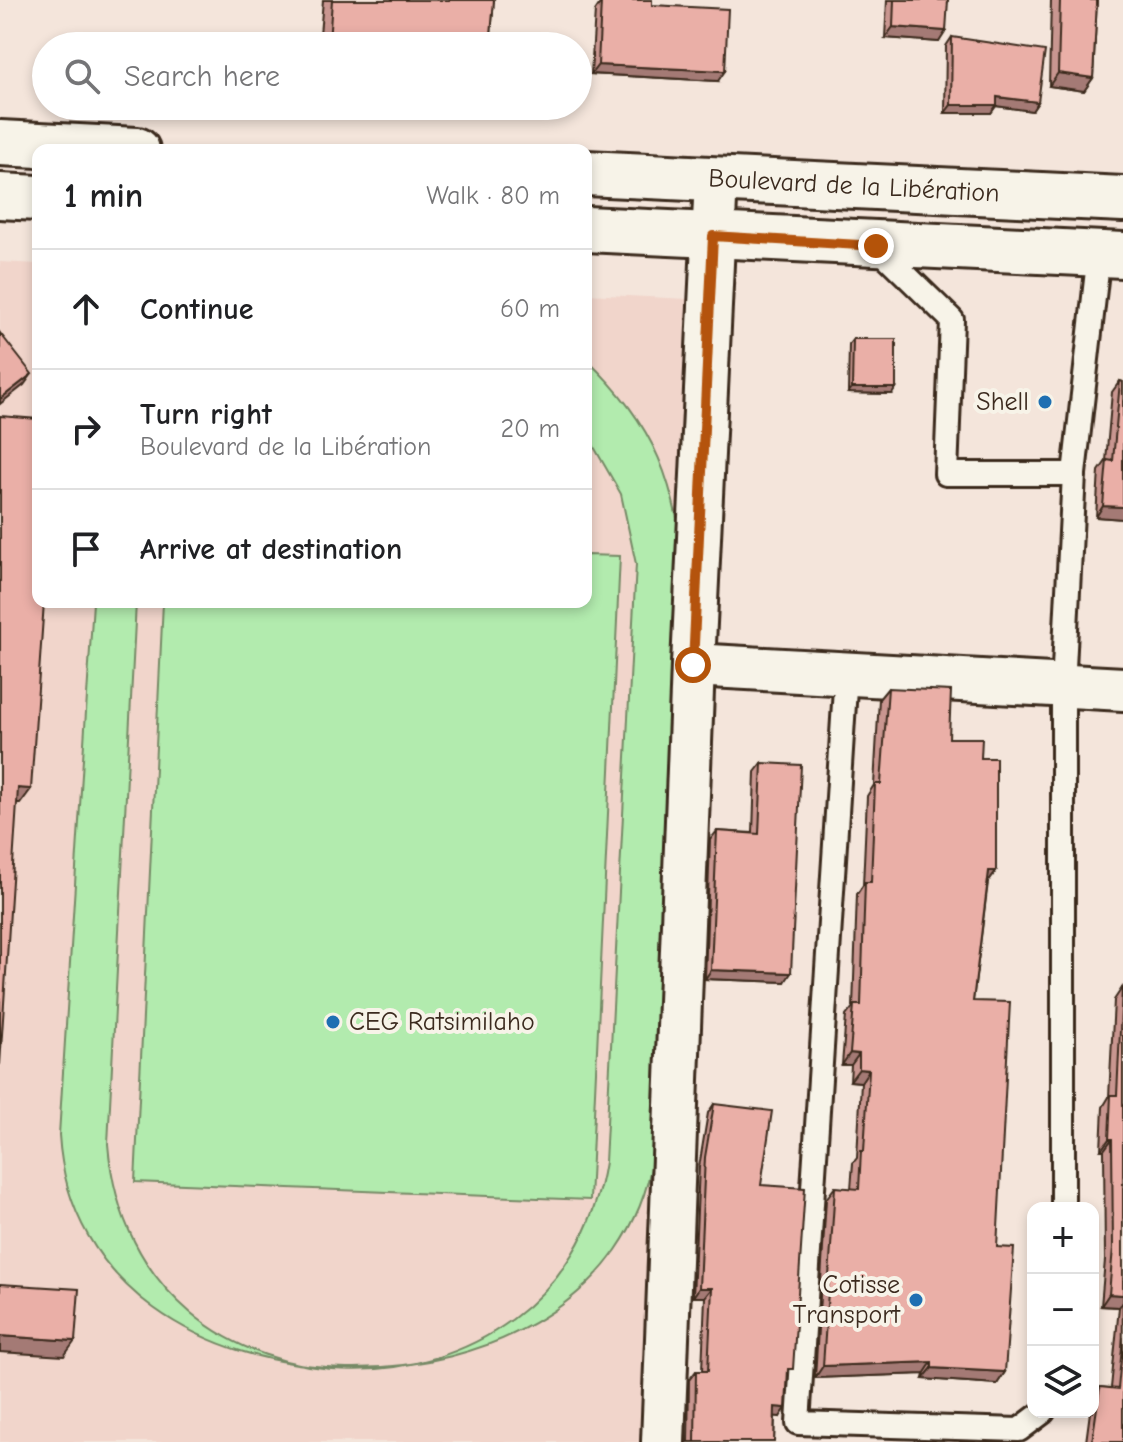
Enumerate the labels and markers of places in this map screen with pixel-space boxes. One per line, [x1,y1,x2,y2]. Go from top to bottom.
place label: Shell [976,387,1029,417]
marker: Shell [1036,393,1054,411]
place label: CEG Ratsimilaho [349,1007,535,1037]
marker: CEG Ratsimilaho [324,1013,342,1031]
place label: Cotisse Transport [793,1270,902,1330]
marker: Cotisse Transport [907,1291,925,1309]

